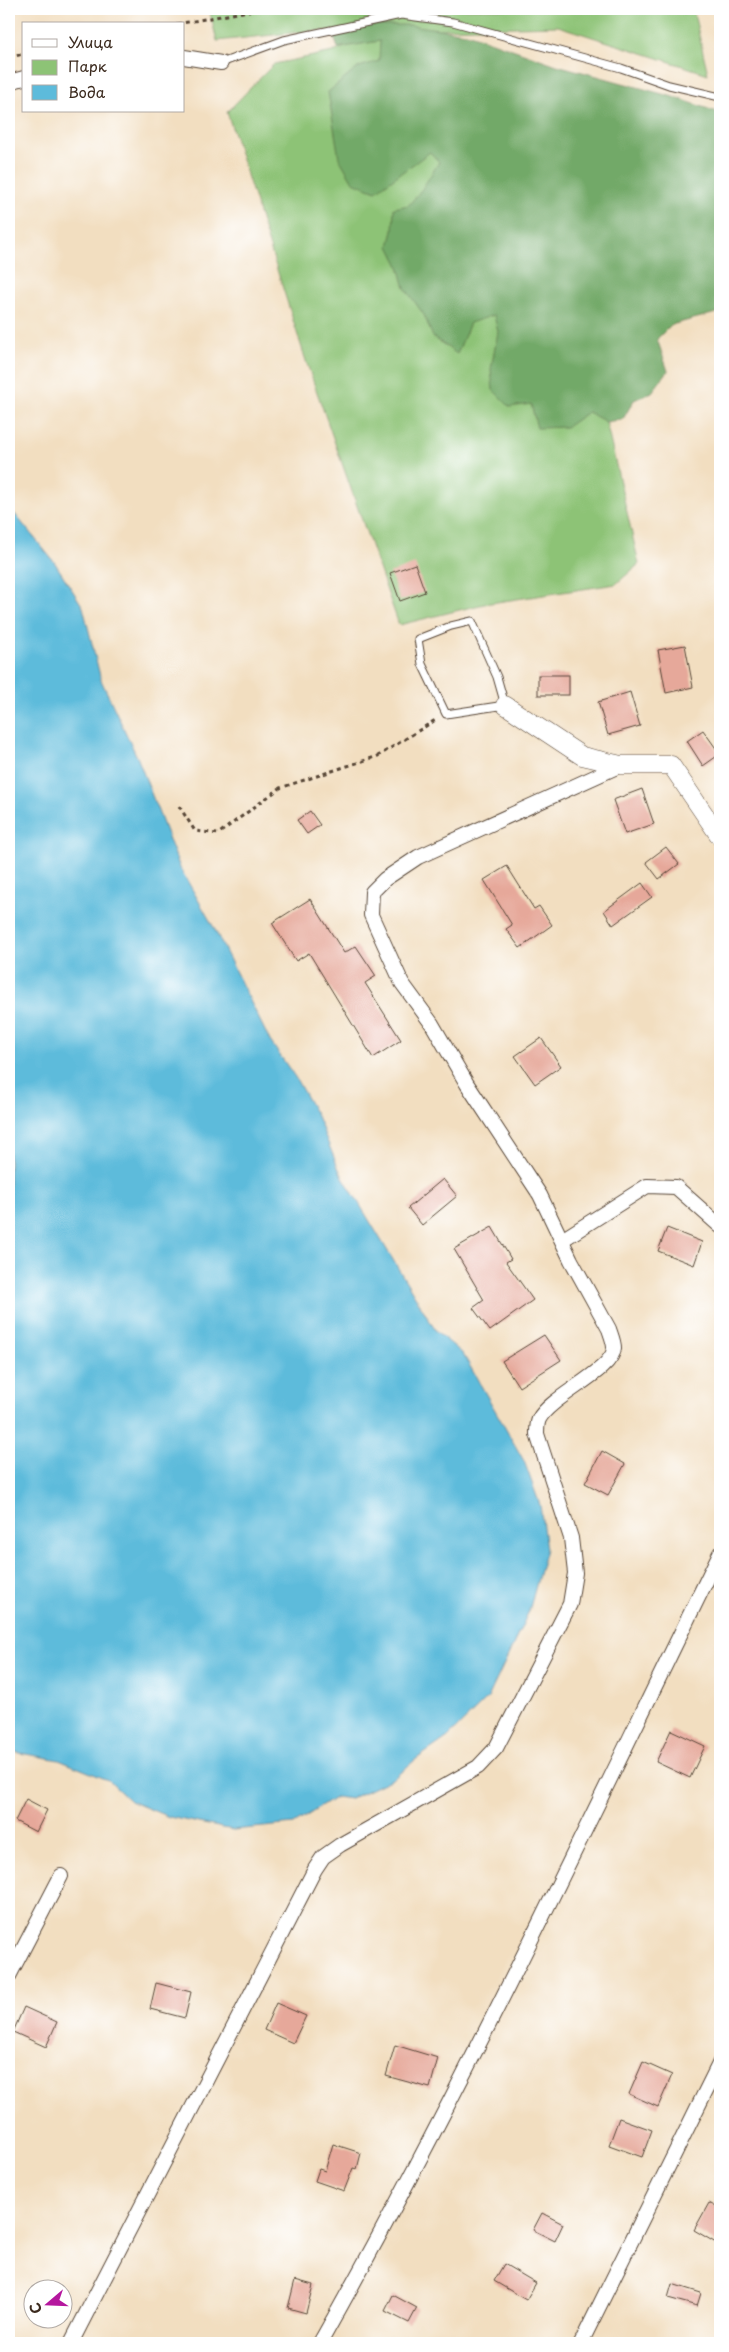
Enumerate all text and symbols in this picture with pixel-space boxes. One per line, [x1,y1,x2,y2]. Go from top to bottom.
legend [22,22,185,112]
text: Улица [68,30,113,53]
text: Парк [68,54,107,77]
text: Вода [68,80,106,103]
north arrow [22,2280,72,2330]
text: С [24,2300,47,2317]

